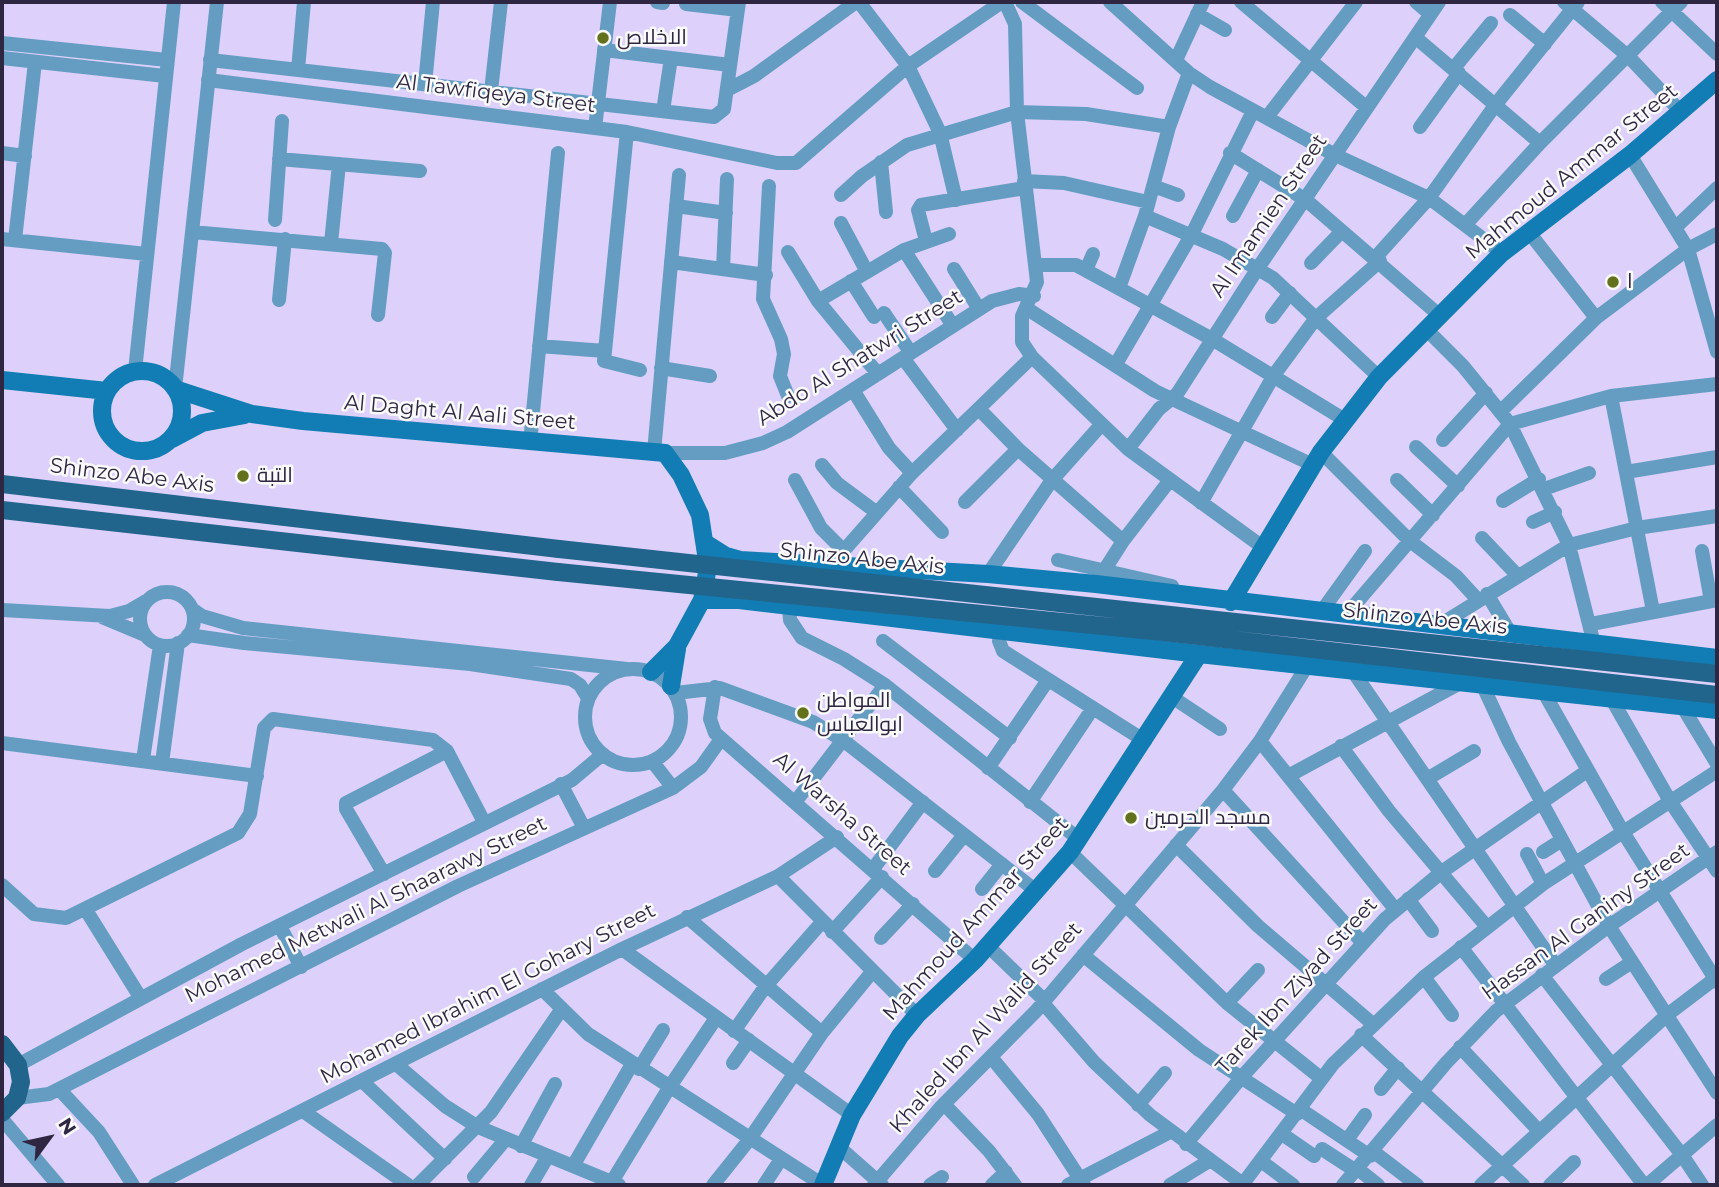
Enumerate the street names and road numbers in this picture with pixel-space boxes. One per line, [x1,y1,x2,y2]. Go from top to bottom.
street label: Al Tawfiqeya Street [395,69,597,119]
street label: Mahmoud Ammar Street [1461,79,1683,265]
street label: Al Imamien Street [1205,130,1333,302]
street label: Abdo Al Shatwri Street [753,284,967,432]
street label: Al Daght Al Aali Street [343,390,577,436]
street label: Shinzo Abe Axis [49,453,215,499]
street label: Shinzo Abe Axis [779,538,945,580]
street label: Shinzo Abe Axis [1342,598,1508,640]
street label: Al Warsha Street [768,747,916,881]
street label: Mohamed Metwali Al Shaarawy Street [181,811,551,1009]
street label: Mahmoud Ammar Street [878,812,1074,1026]
street label: Hassan Al Ganiny Street [1477,838,1695,1006]
street label: Tarek Ibn Ziyad Street [1211,893,1383,1079]
street label: Mohamed Ibrahim El Gohary Street [316,898,660,1090]
street label: Khaled Ibn Al Walid Street [885,917,1087,1139]

